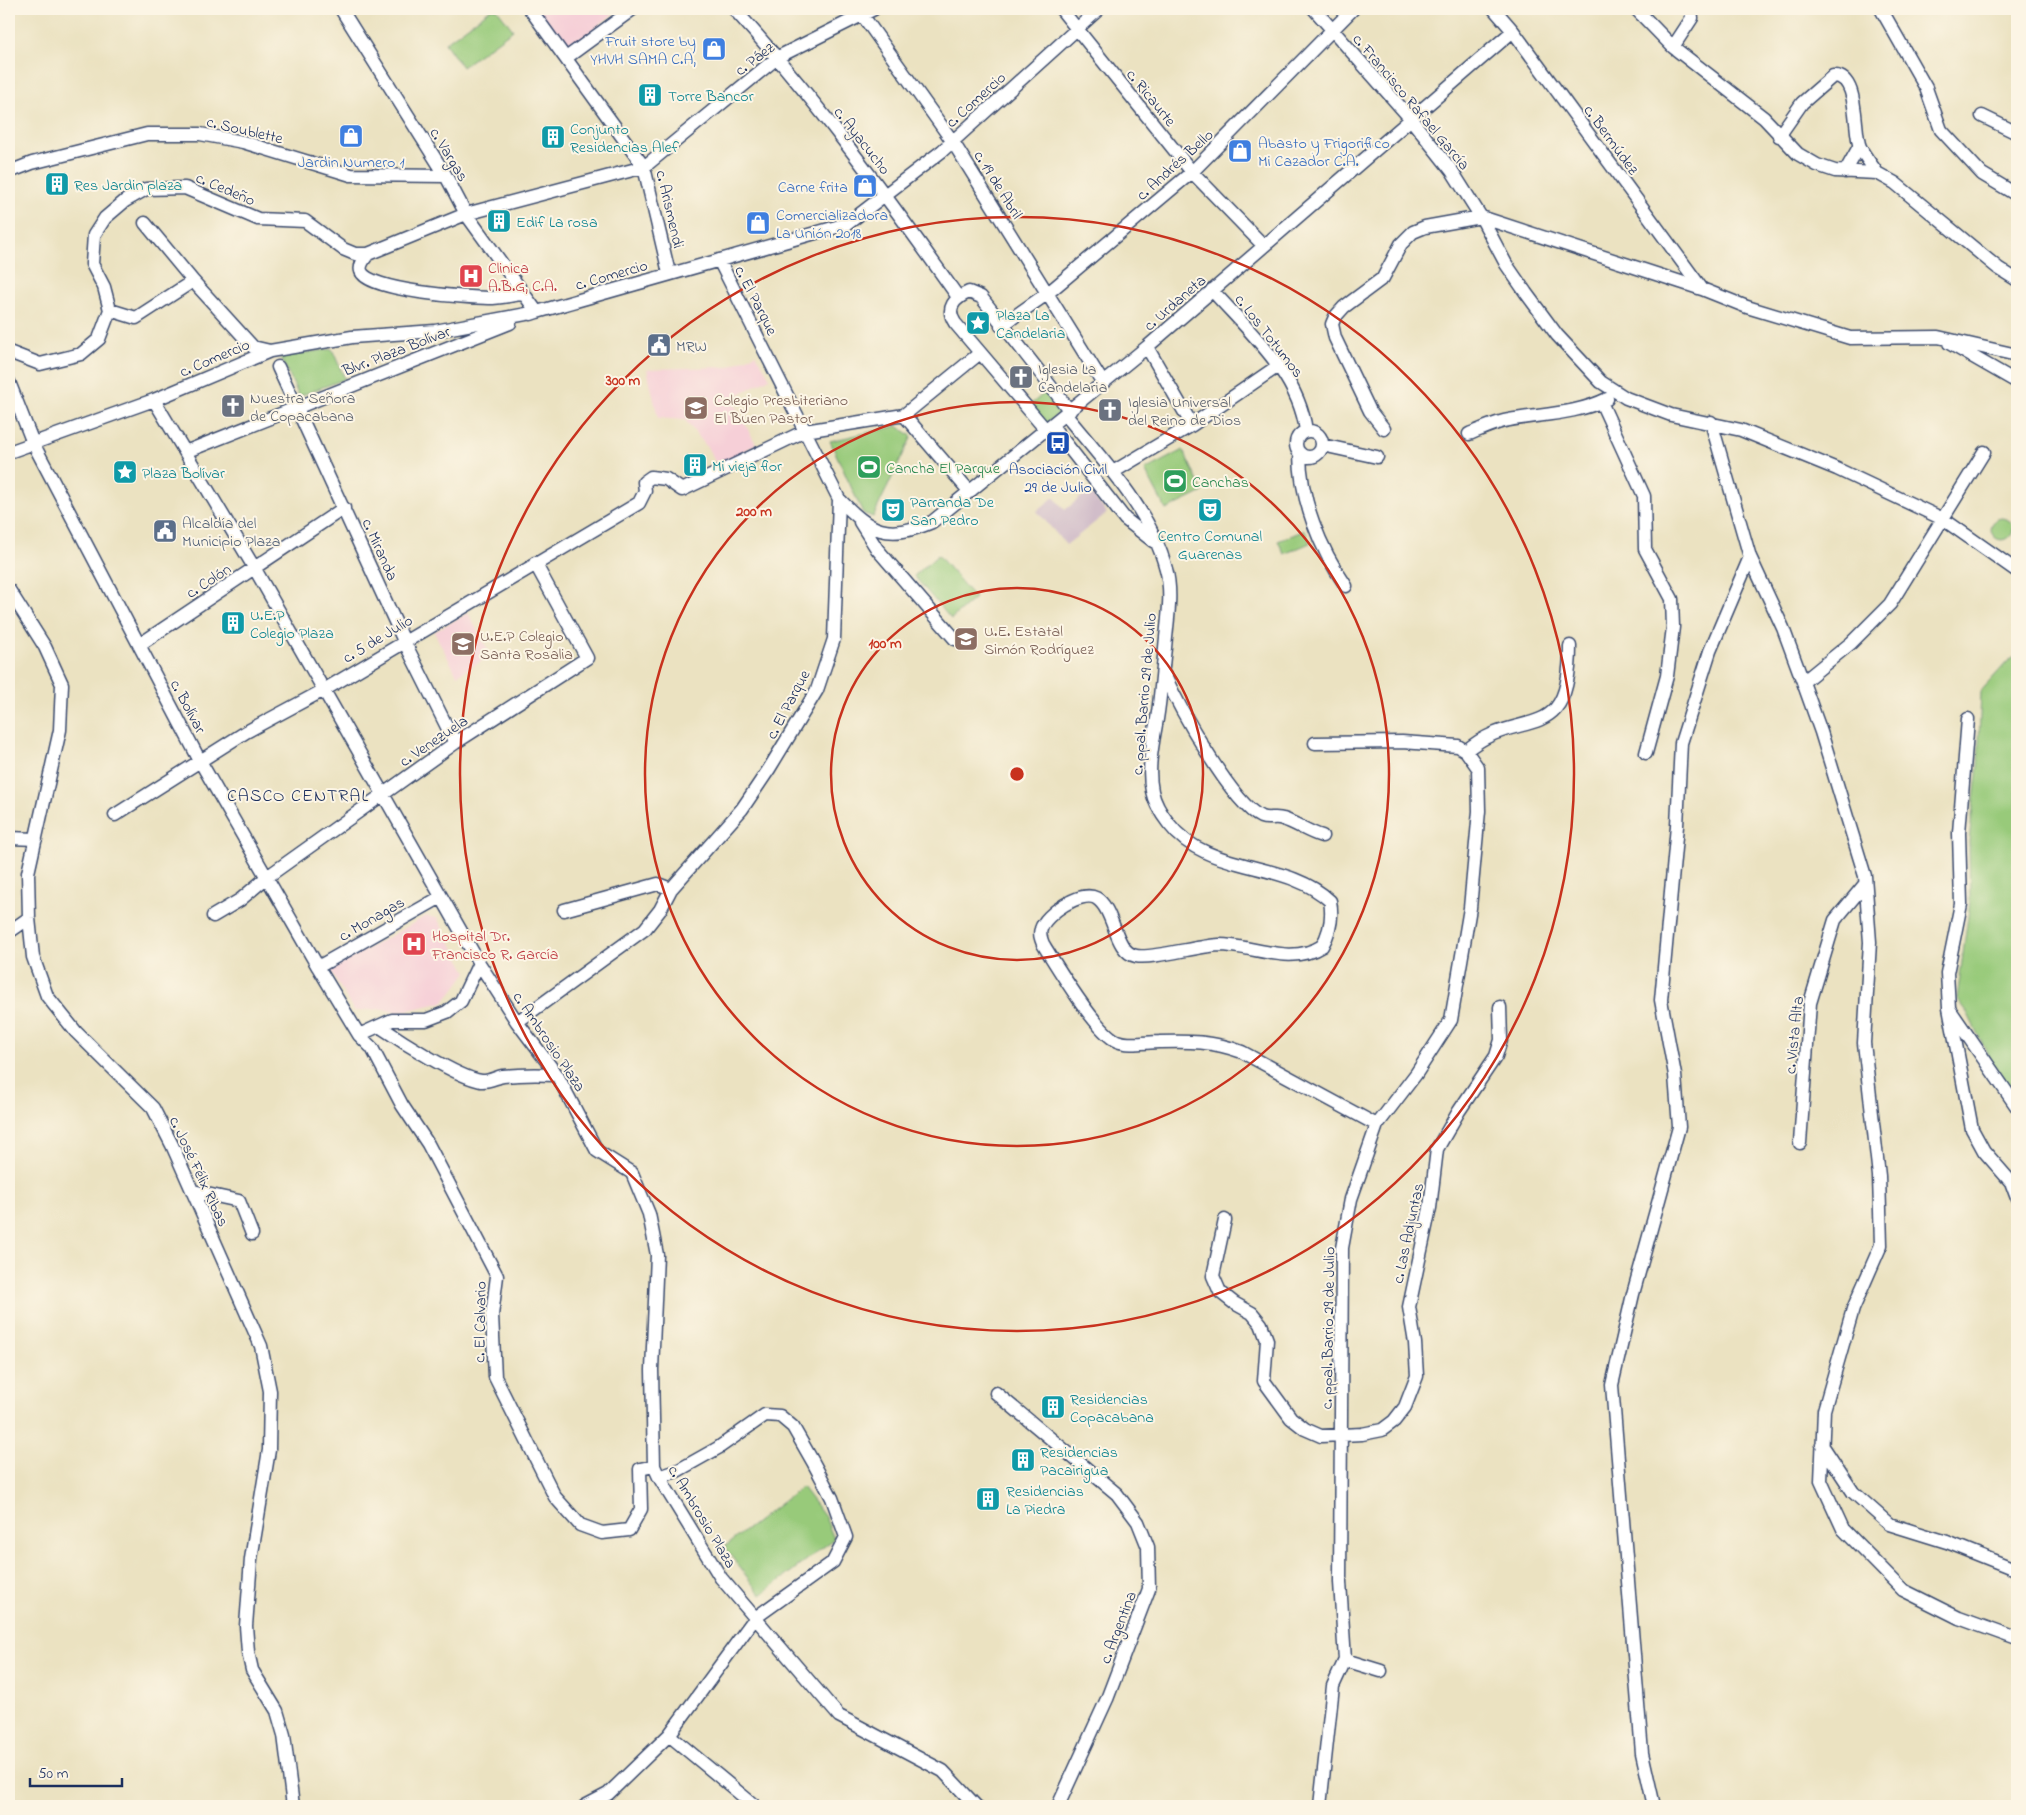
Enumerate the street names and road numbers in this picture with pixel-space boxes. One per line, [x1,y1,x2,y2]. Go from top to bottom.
street label: c. Francisco Rafael García [1346,29,1475,176]
street label: c. Páez [730,36,780,83]
street label: c. Ricaurte [1120,64,1182,133]
street label: c. Comercio [941,67,1012,134]
street label: c. Bermúdez [1577,100,1644,180]
street label: c. Ayacucho [827,102,896,181]
street label: c. Soublette [204,111,286,152]
street label: c. Vargas [423,123,474,187]
street label: c. Andrés Bello [1131,124,1219,207]
street label: c. 19 de Abril [967,146,1028,224]
street label: c. Cedeño [192,167,259,213]
street label: c. Arismendi [648,168,690,251]
street label: c. Comercio [573,254,651,298]
street label: c. El Parque [727,262,783,341]
street label: c. Urdaneta [1139,269,1212,338]
street label: c. Los Totumos [1228,289,1309,383]
street label: Blvr. Plaza Bolívar [338,320,454,384]
street label: c. Comercio [176,333,254,384]
street label: c. Miranda [355,515,404,585]
street label: c. Colón [182,558,237,605]
street label: c. 5 de Julio [338,609,418,670]
street label: c. ppal. Barrio 29 de Julio [1126,612,1164,776]
street label: c. El Parque [760,665,817,744]
street label: c. Bolívar [163,676,212,738]
street label: c. Venezuela [395,710,473,774]
street label: c. Monagas [334,891,410,948]
street label: c. Ambrosio Plaza [506,987,591,1097]
street label: c. Vista Alta [1779,995,1811,1075]
street label: c. José Félix Ribas [162,1113,234,1231]
street label: c. Las Adjuntas [1387,1181,1431,1286]
street label: c. ppal. Barrio 29 de Julio [1316,1247,1342,1410]
street label: c. El Calvario [468,1281,494,1363]
street label: c. Ambrosio Plaza [661,1461,742,1573]
street label: c. Argentina [1094,1588,1144,1668]

